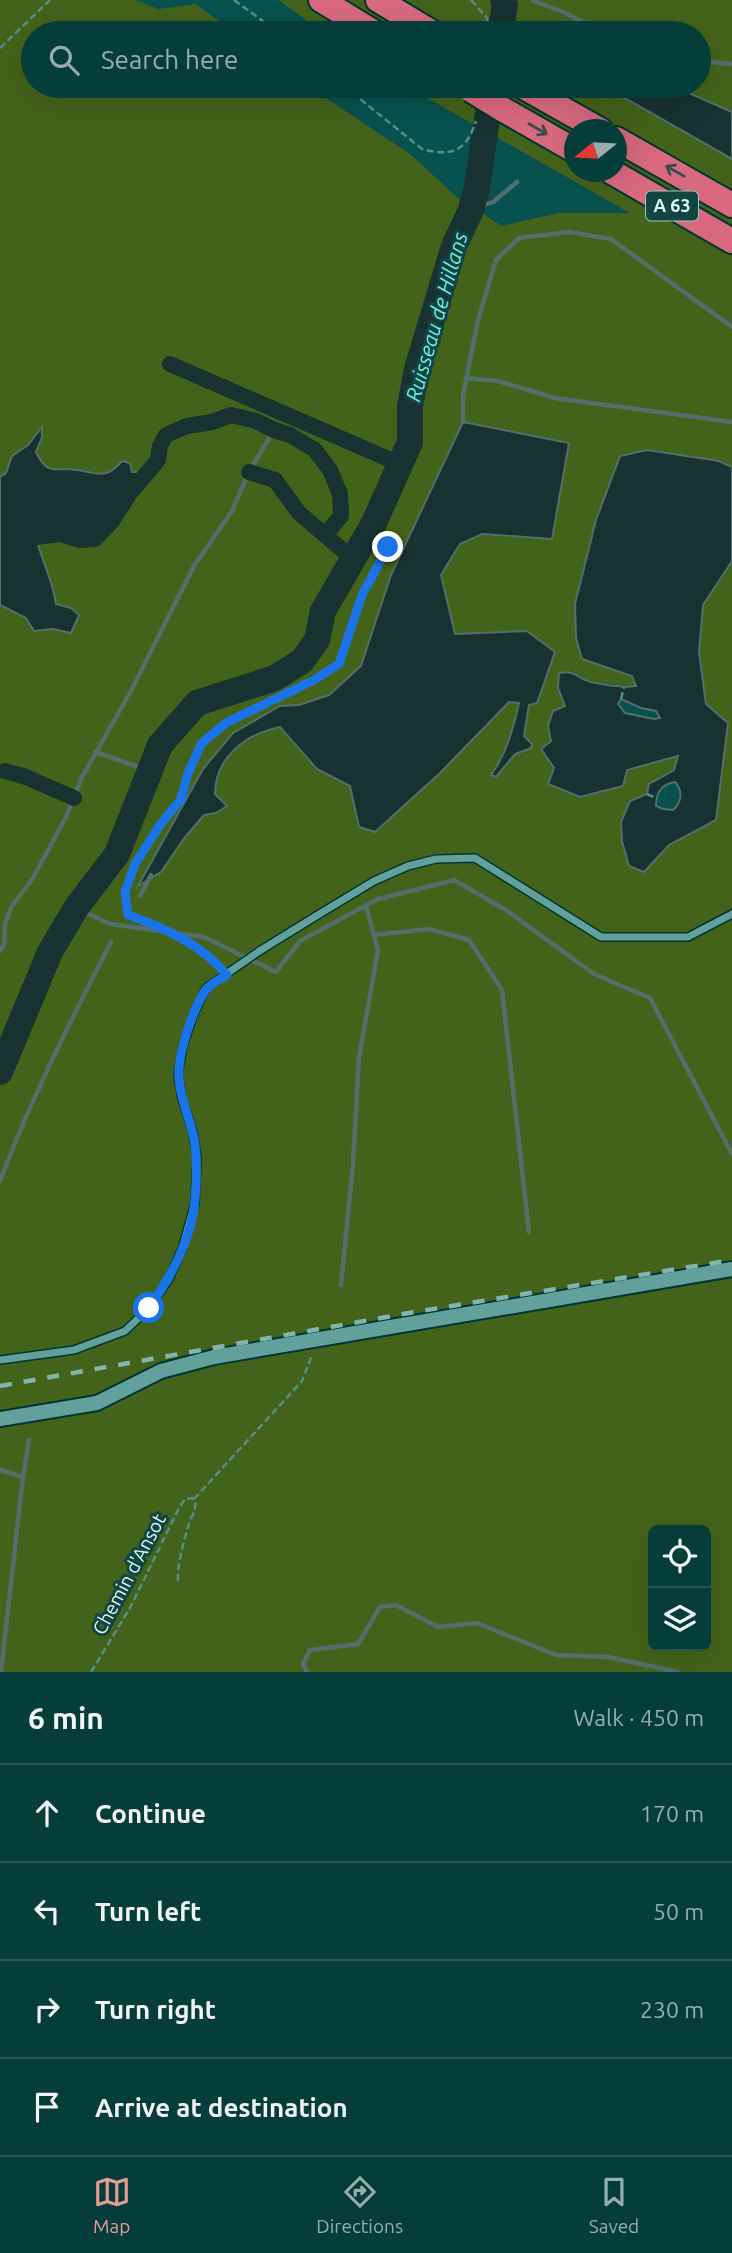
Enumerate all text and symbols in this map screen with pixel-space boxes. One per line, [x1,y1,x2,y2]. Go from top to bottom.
search box [21,21,711,98]
icon: search [45,41,83,79]
text: Search here [101,45,238,74]
north arrow [564,119,627,182]
one-way arrow [528,123,548,137]
one-way arrow [665,164,685,178]
road number: A 63 [646,191,698,220]
water label: Ruisseau de Hillans [400,229,472,404]
route end [372,531,403,562]
route start [133,1292,164,1323]
street label: Chemin d'Ansot [88,1509,170,1638]
map controls [648,1525,711,1651]
button: locate [648,1525,711,1588]
button: layers [648,1588,711,1651]
text: 6 min [28,1701,104,1735]
text: Walk · 450 m [573,1705,704,1730]
icon: ahead [28,1794,66,1832]
text: Continue [95,1799,206,1828]
text: 170 m [640,1801,704,1826]
icon: left [28,1892,66,1930]
text: Turn left [95,1897,201,1926]
text: 50 m [653,1899,704,1924]
icon: right [28,1990,66,2028]
text: Turn right [95,1995,216,2024]
text: 230 m [640,1997,704,2022]
icon: arrive [28,2088,66,2126]
text: Arrive at destination [95,2093,348,2122]
tab: Map [93,2173,131,2237]
tab: Directions [316,2173,403,2237]
tab: Saved [589,2173,639,2237]

